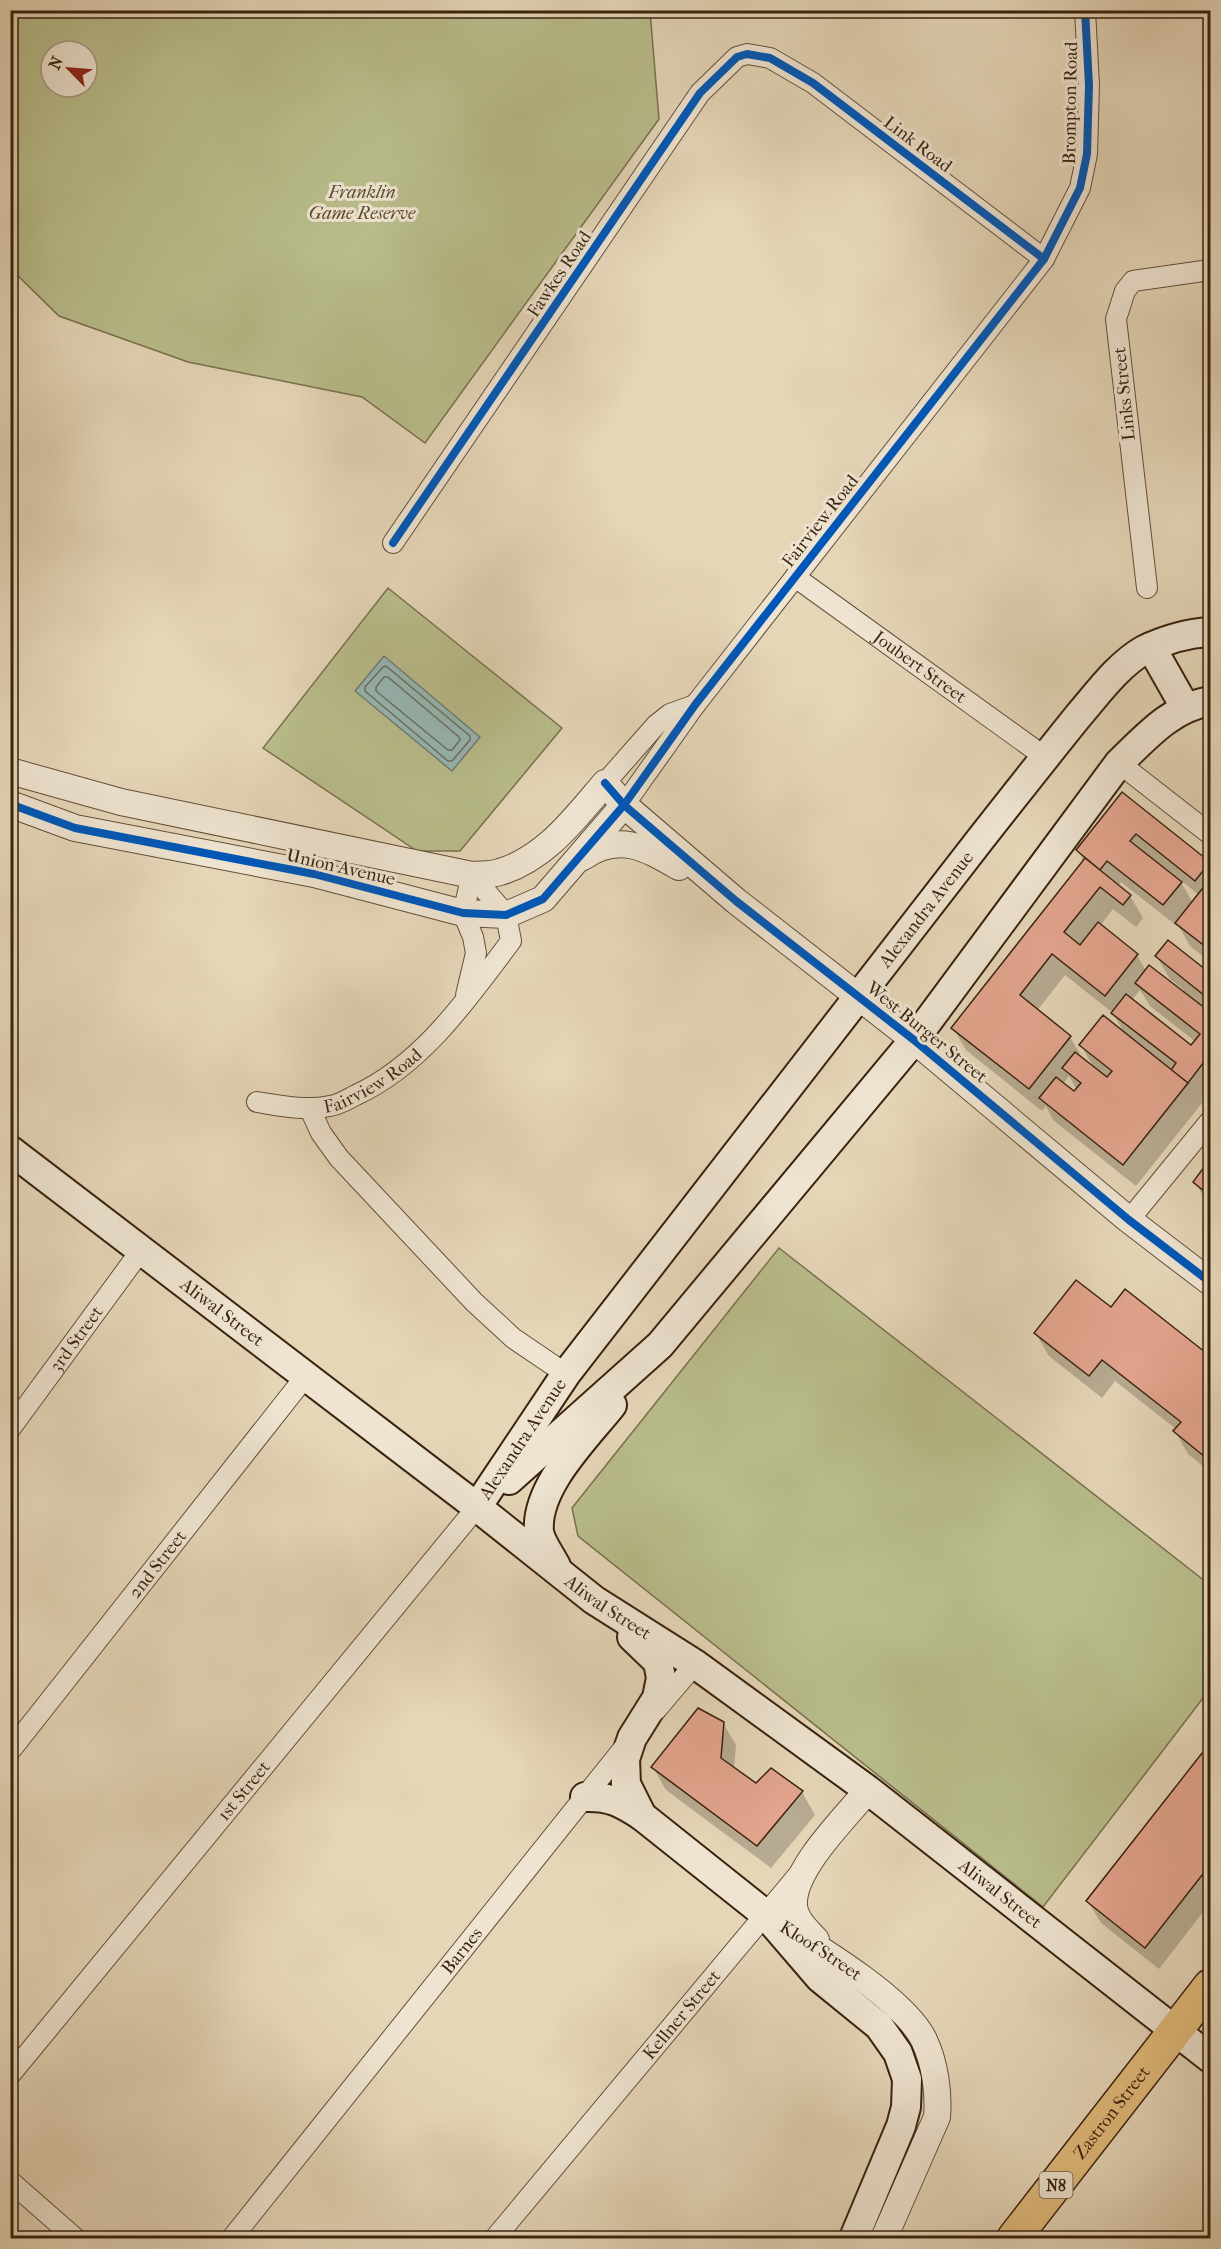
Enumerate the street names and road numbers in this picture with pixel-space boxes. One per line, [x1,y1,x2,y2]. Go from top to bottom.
street label: Brompton Road [1059,41,1082,165]
street label: Link Road [880,112,956,177]
street label: Fawkes Road [523,227,596,321]
street label: Links Street [1109,346,1140,442]
street label: Fairview Road [778,471,863,572]
street label: Joubert Street [868,626,971,708]
street label: Union Avenue [284,845,397,890]
street label: Alexandra Avenue [874,847,978,973]
street label: West Burger Street [861,977,992,1088]
street label: Fairview Road [322,1044,426,1118]
street label: Aliwal Street [175,1273,268,1352]
street label: 3rd Street [46,1302,108,1376]
street label: Alexandra Avenue [474,1375,571,1504]
street label: 2nd Street [124,1526,191,1603]
street label: Aliwal Street [560,1570,655,1645]
street label: 1st Street [213,1757,275,1825]
street label: Aliwal Street [954,1854,1046,1933]
street label: Kloof Street [776,1917,866,1986]
street label: Barnes [437,1923,487,1978]
street label: Kellner Street [639,1966,726,2064]
street label: Zastron Street [1069,2062,1155,2163]
road number: N8 [1040,2172,1072,2198]

